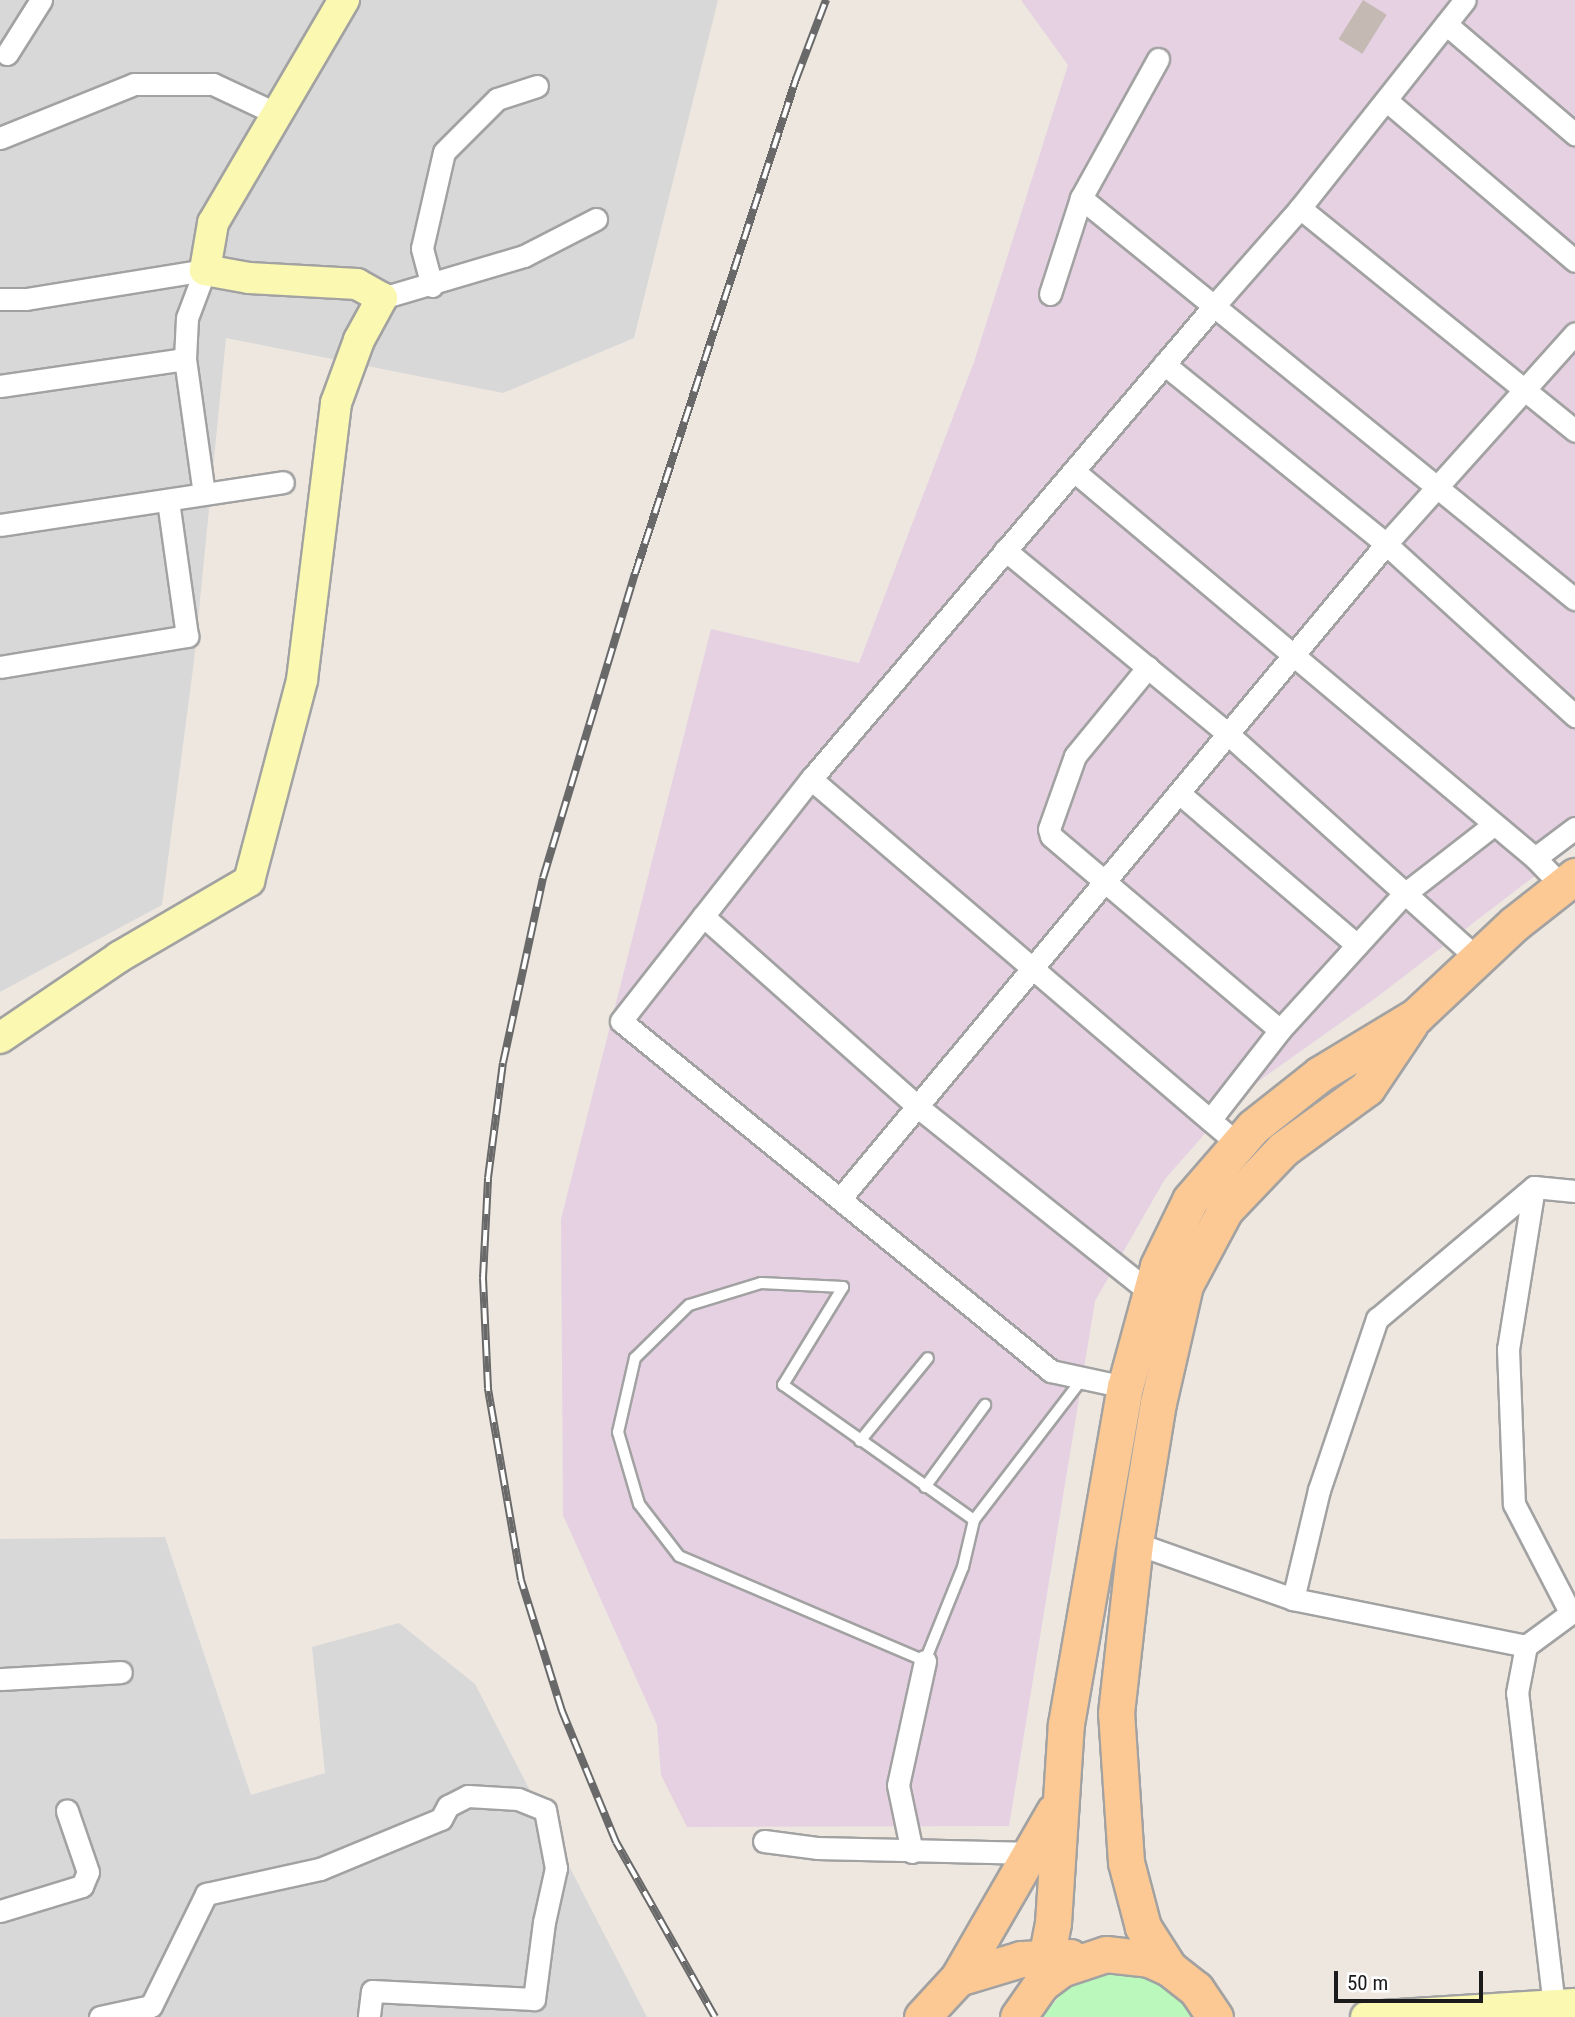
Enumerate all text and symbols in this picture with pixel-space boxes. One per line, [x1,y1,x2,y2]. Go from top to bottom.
scale bar [1337,1958,1486,2002]
text: 50 m [1347,1971,1388,1995]

